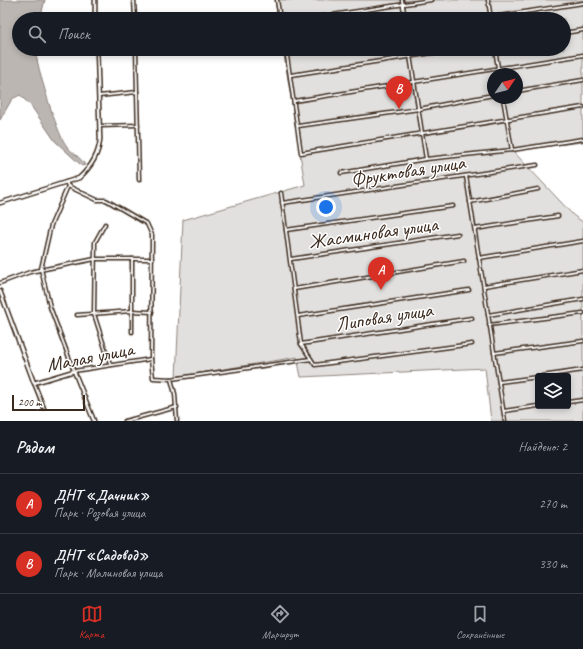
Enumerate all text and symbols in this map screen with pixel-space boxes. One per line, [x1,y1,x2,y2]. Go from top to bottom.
search box [12,12,571,56]
icon: search [26,23,48,45]
text: Поиск [58,25,90,44]
north arrow [487,68,523,104]
pin: B [386,76,412,109]
street label: Фруктовая улица [349,149,468,192]
your location [316,197,336,217]
street label: Жасминовая улица [307,211,441,254]
pin: A [368,257,394,290]
street label: Липовая улица [334,297,436,337]
street label: Малая улица [44,336,137,378]
map controls [535,373,571,409]
button: layers [535,373,571,409]
scale bar [12,393,85,412]
text: 200 m [18,395,42,409]
text: Рядом [16,437,54,458]
text: Найдено: 2 [519,439,567,455]
text: ДНТ «Дачник» [54,486,149,505]
text: A [26,496,32,512]
text: 270 m [539,496,567,512]
text: Парк · Розовая улица [54,505,146,521]
text: ДНТ «Садовод» [54,546,148,565]
text: B [26,556,32,572]
text: 330 m [539,556,567,572]
text: Парк · Малиновая улица [54,565,162,581]
tab: Карта [79,603,104,641]
tab: Маршрут [262,603,298,641]
tab: Сохранённые [456,603,504,641]

